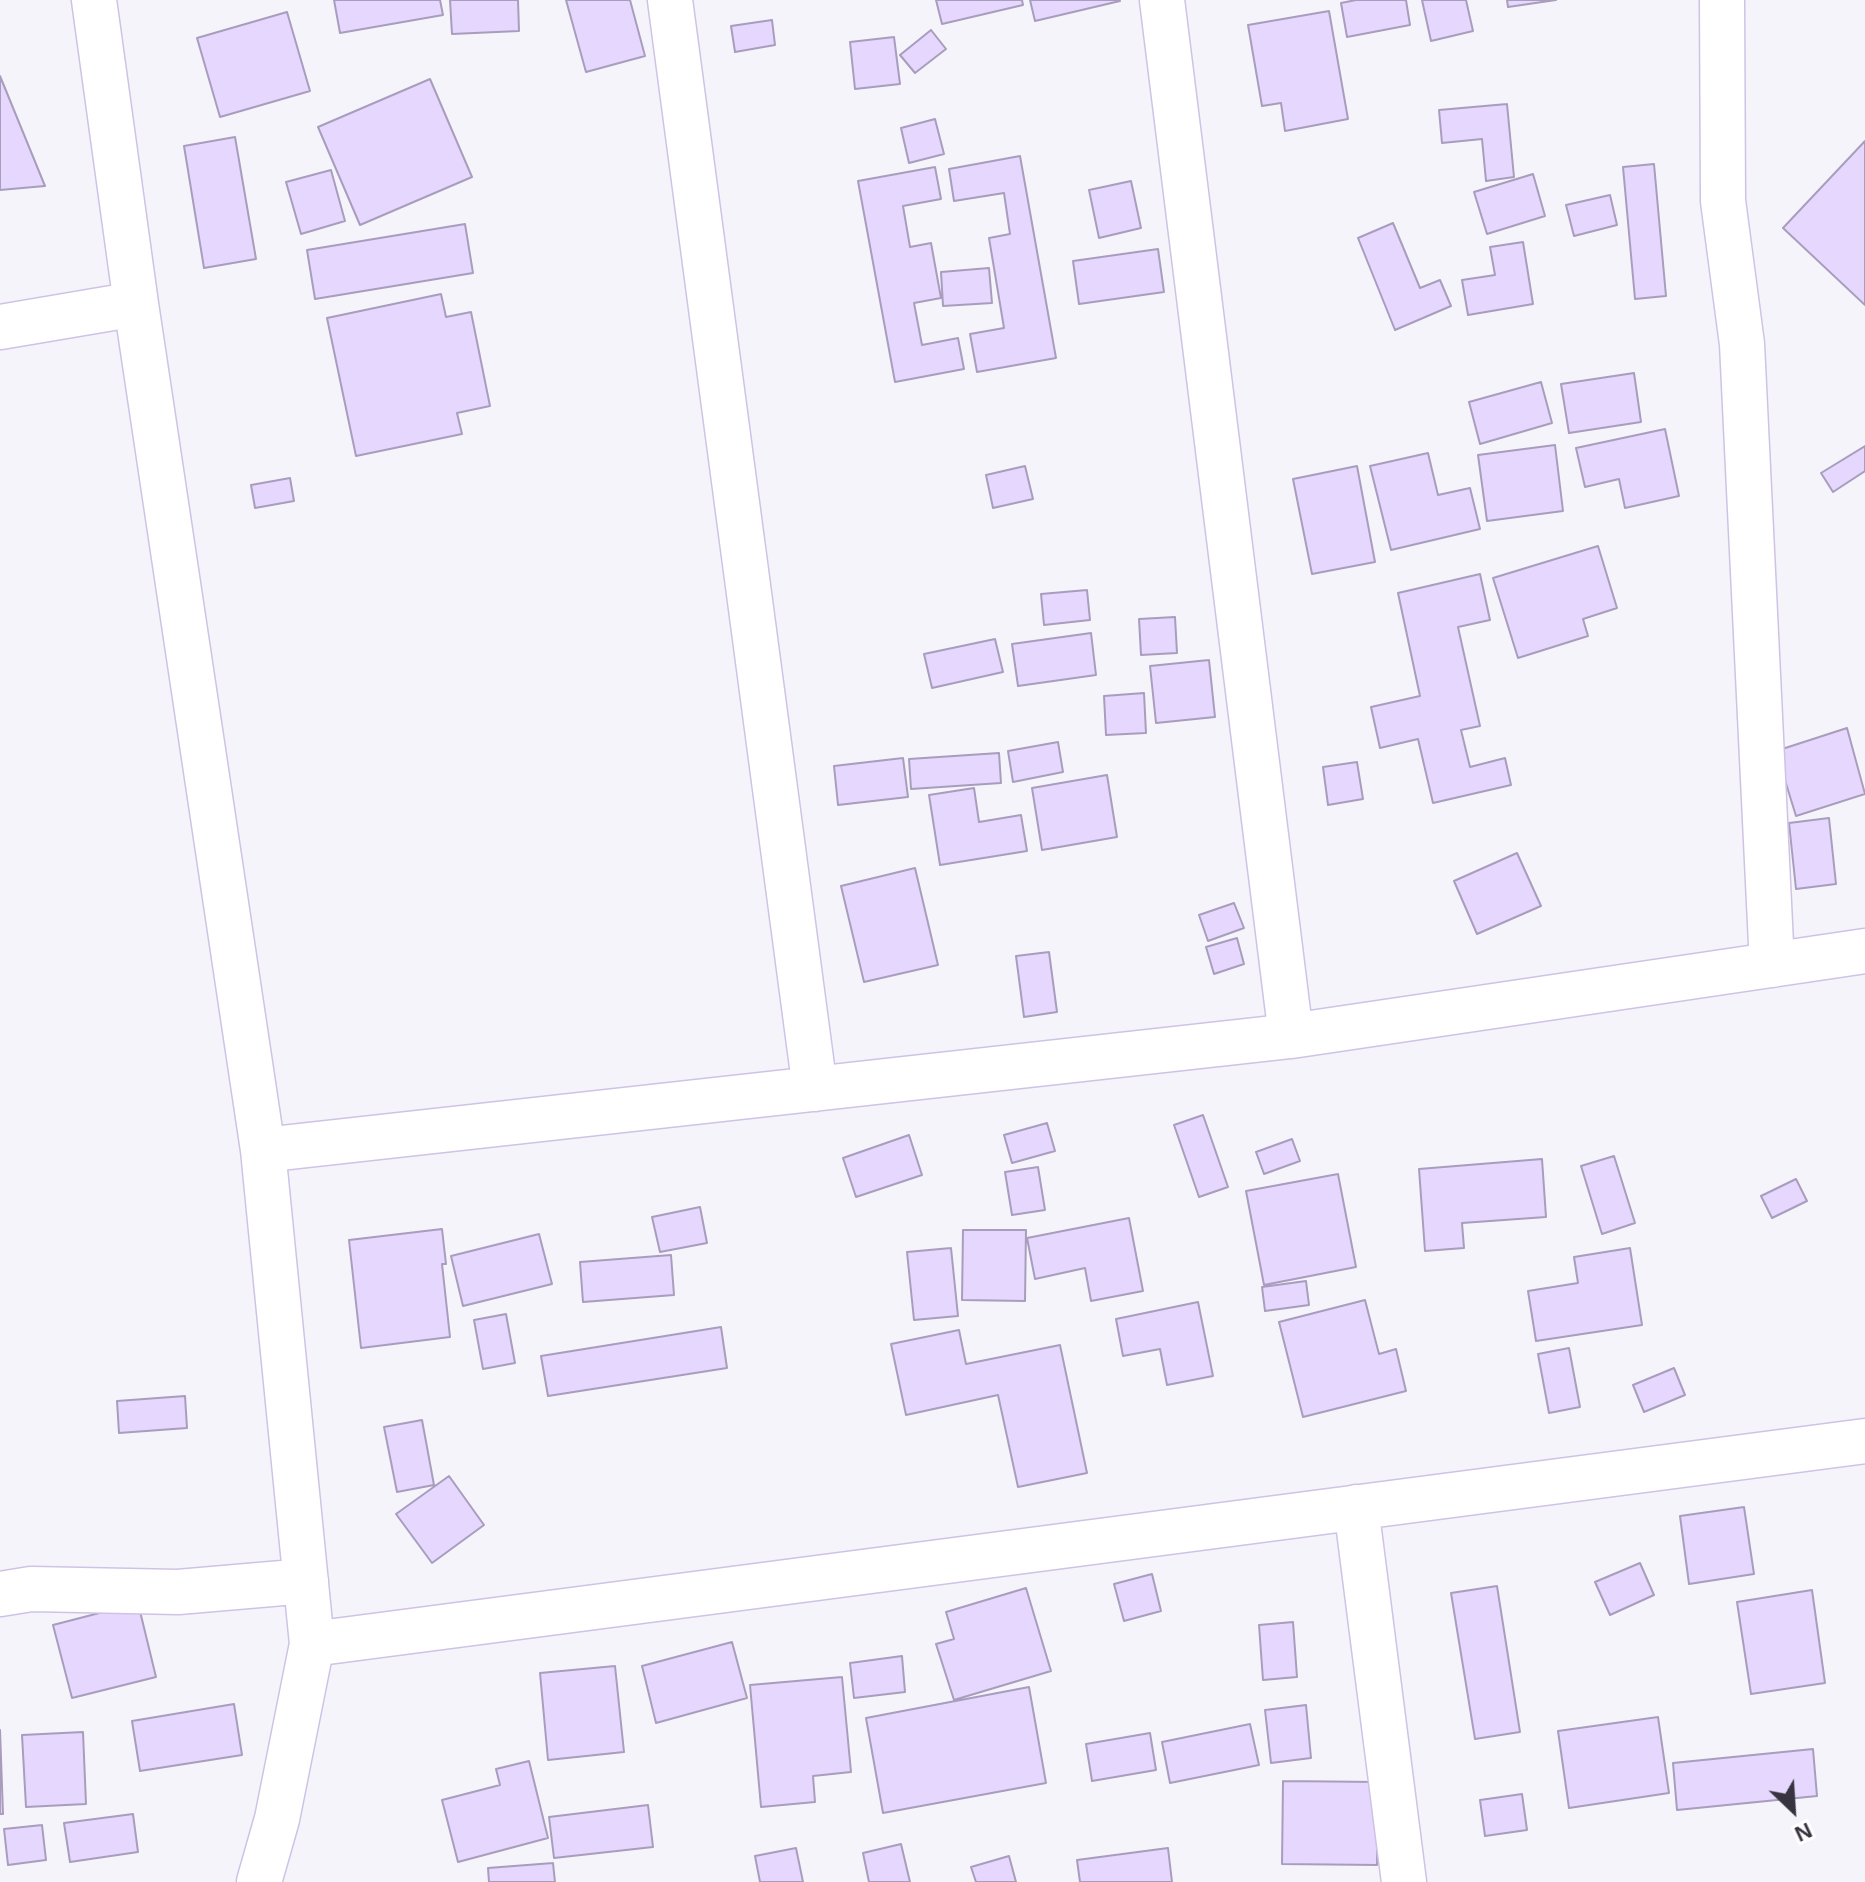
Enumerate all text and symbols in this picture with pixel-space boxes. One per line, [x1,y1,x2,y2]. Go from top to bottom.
north arrow [1753,1770,1833,1850]
text: N [1791,1818,1816,1847]

